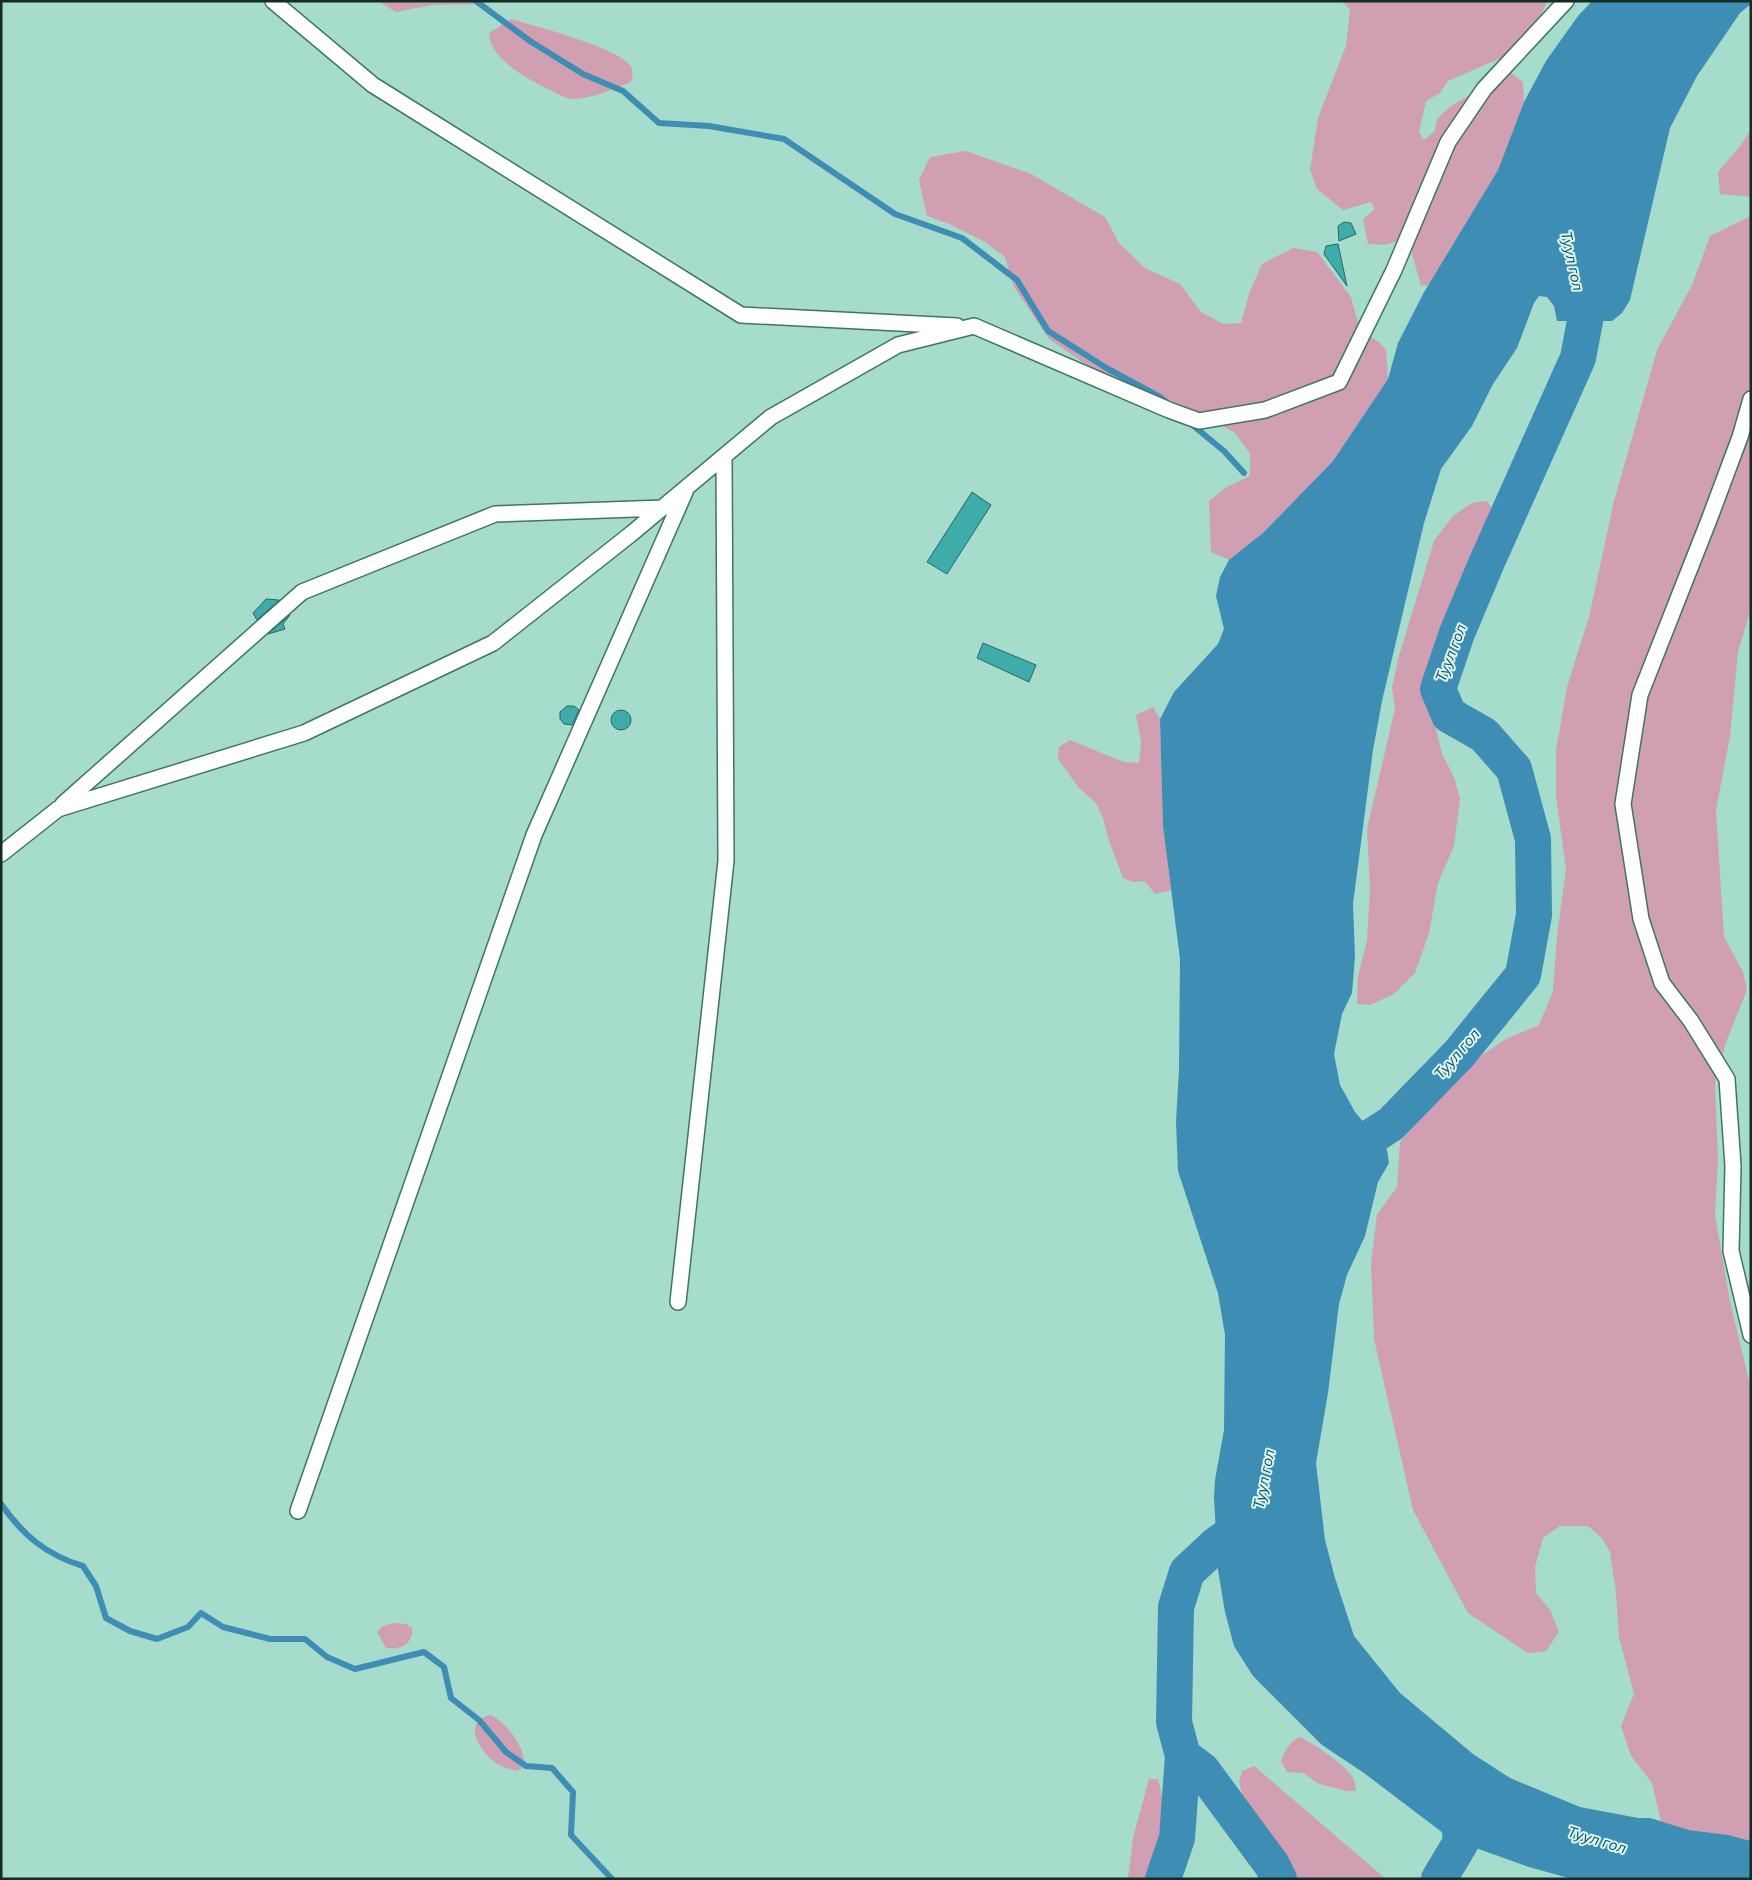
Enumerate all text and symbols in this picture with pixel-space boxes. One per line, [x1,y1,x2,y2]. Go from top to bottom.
water label: Туул гол [1557,229,1588,293]
water label: Туул гол [1431,621,1470,684]
water label: Туул гол [1430,1024,1484,1083]
water label: Туул гол [1248,1447,1279,1510]
water label: Туул гол [1565,1822,1629,1858]

